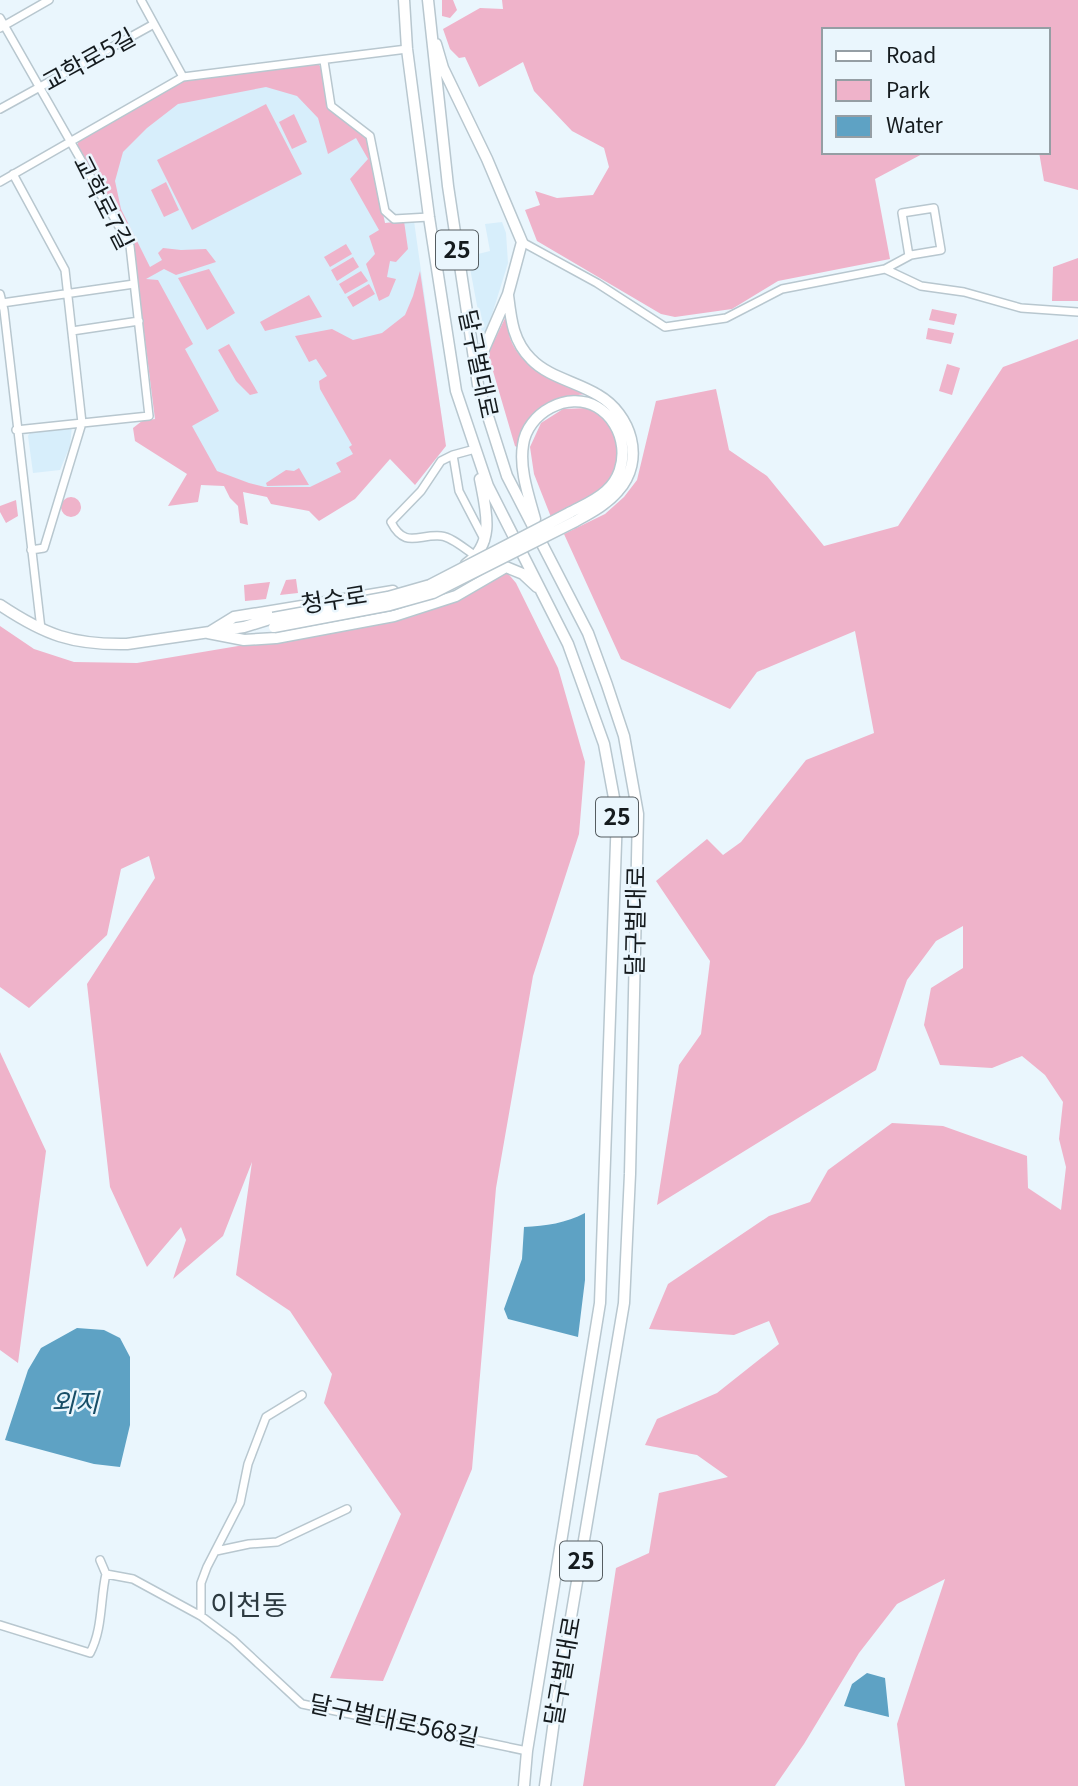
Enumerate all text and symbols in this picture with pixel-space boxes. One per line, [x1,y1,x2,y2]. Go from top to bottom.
street label: 교학로5길 [35,18,141,98]
legend [822,28,1050,154]
text: Road [886,39,936,69]
text: Park [886,74,930,104]
text: Water [886,109,944,139]
street label: 교학로7길 [67,149,144,255]
road number: 25 [436,230,478,270]
street label: 달구벌대로 [452,306,509,421]
street label: 청수로 [298,575,369,620]
road number: 25 [596,797,638,836]
street label: 달구벌대로 [615,865,652,976]
water label: 외지 [51,1382,101,1419]
road number: 25 [560,1542,602,1580]
district label: 이천동 [210,1583,288,1623]
street label: 달구벌대로 [534,1613,587,1728]
street label: 달구벌대로568길 [307,1684,483,1754]

